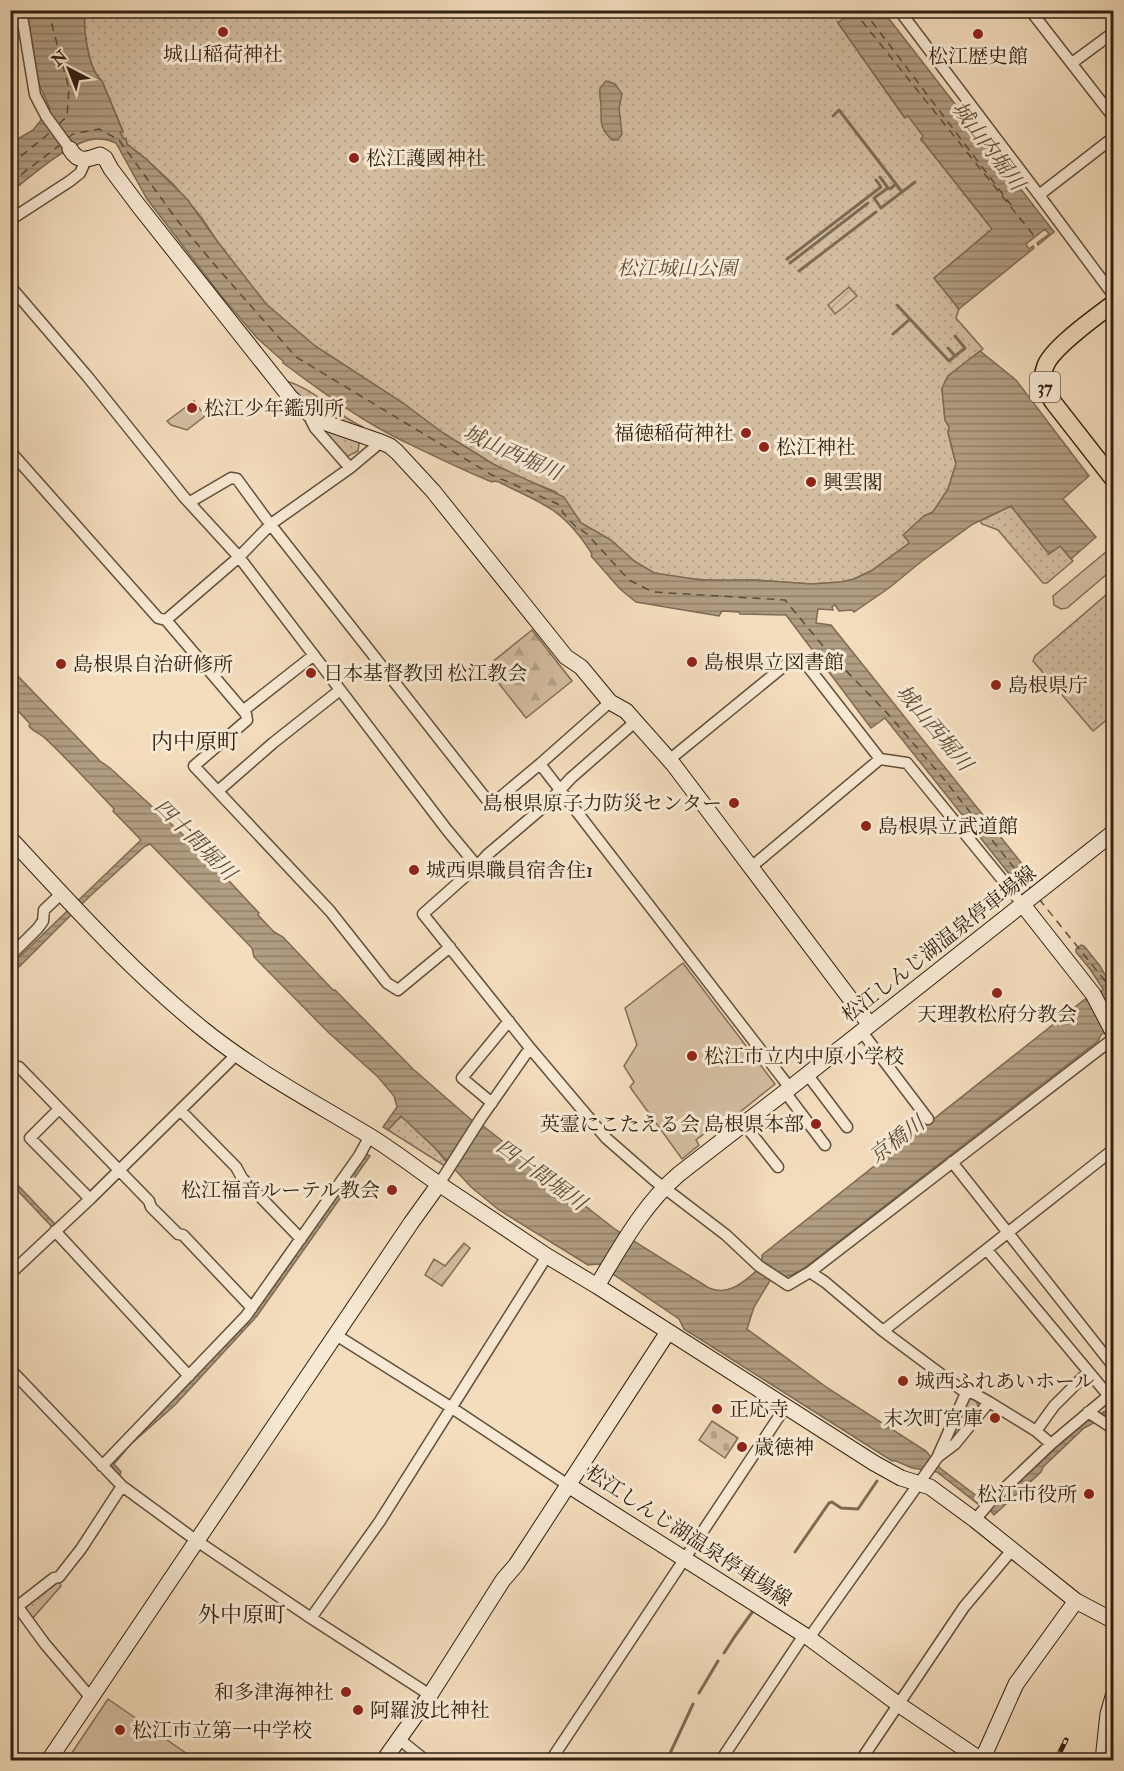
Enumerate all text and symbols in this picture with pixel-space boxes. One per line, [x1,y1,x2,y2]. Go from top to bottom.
marker: 城山稲荷神社 [216,25,230,39]
marker: 松江歴史館 [971,27,985,41]
north arrow [39,39,99,99]
place label: 城山稲荷神社 [163,42,283,67]
place label: 松江歴史館 [928,44,1028,69]
text: N [47,46,72,71]
water label: 城山内堀川 [946,96,1032,198]
place label: 松江護國神社 [366,146,486,171]
marker: 松江護國神社 [347,151,361,165]
park label: 松江城山公園 [617,256,740,281]
road number: 37 [1030,372,1060,402]
place label: 松江少年鑑別所 [204,396,344,421]
marker: 松江少年鑑別所 [185,401,199,415]
water label: 城山西堀川 [459,419,567,487]
place label: 福徳稲荷神社 [614,421,734,446]
marker: 福徳稲荷神社 [739,426,753,440]
place label: 松江神社 [776,435,856,460]
marker: 松江神社 [757,440,771,454]
place label: 興雲閣 [823,470,883,495]
marker: 興雲閣 [804,475,818,489]
place label: 島根県立図書館 [704,650,844,675]
place label: 島根県自治研修所 [73,652,233,677]
marker: 島根県立図書館 [685,655,699,669]
marker: 島根県自治研修所 [54,657,68,671]
place label: 日本基督教団 松江教会 [323,661,527,686]
marker: 日本基督教団 松江教会 [304,666,318,680]
place label: 島根県庁 [1008,673,1088,698]
marker: 島根県庁 [989,678,1003,692]
water label: 城山西堀川 [890,679,979,778]
district label: 内中原町 [151,728,239,756]
place label: 島根県原子力防災センター [483,791,722,816]
water label: 四十間堀川 [148,793,243,888]
marker: 島根県原子力防災センター [727,796,741,810]
place label: 島根県立武道館 [878,814,1018,839]
marker: 島根県立武道館 [859,819,873,833]
place label: 城西県職員宿舎住1 [426,858,593,883]
street label: 松江しんじ湖温泉停車場線 [837,860,1041,1028]
marker: 城西県職員宿舎住1 [407,863,421,877]
marker: 天理教松府分教会 [990,986,1004,1000]
place label: 天理教松府分教会 [917,1002,1077,1027]
place label: 松江市立内中原小学校 [704,1044,904,1069]
marker: 松江市立内中原小学校 [685,1049,699,1063]
water label: 京橋川 [864,1109,932,1170]
place label: 英霊にこたえる会 島根県本部 [540,1112,804,1137]
marker: 英霊にこたえる会 島根県本部 [809,1117,823,1131]
water label: 四十間堀川 [491,1133,593,1218]
place label: 松江福音ルーテル教会 [181,1178,380,1203]
marker: 松江福音ルーテル教会 [385,1183,399,1197]
place label: 城西ふれあいホール [915,1369,1095,1394]
marker: 城西ふれあいホール [896,1374,910,1388]
place label: 正応寺 [729,1397,789,1422]
marker: 正応寺 [710,1402,724,1416]
place label: 末次町宮庫 [883,1406,983,1431]
marker: 末次町宮庫 [988,1411,1002,1425]
place label: 歳徳神 [754,1435,814,1460]
marker: 歳徳神 [735,1440,749,1454]
street label: 松江しんじ湖温泉停車場線 [582,1460,796,1612]
place label: 松江市役所 [977,1482,1077,1507]
marker: 松江市役所 [1082,1487,1096,1501]
district label: 外中原町 [198,1601,286,1629]
place label: 和多津海神社 [214,1680,334,1705]
marker: 和多津海神社 [339,1685,353,1699]
place label: 阿羅波比神社 [370,1698,490,1723]
marker: 阿羅波比神社 [351,1703,365,1717]
place label: 松江市立第一中学校 [132,1718,312,1743]
marker: 松江市立第一中学校 [113,1723,127,1737]

